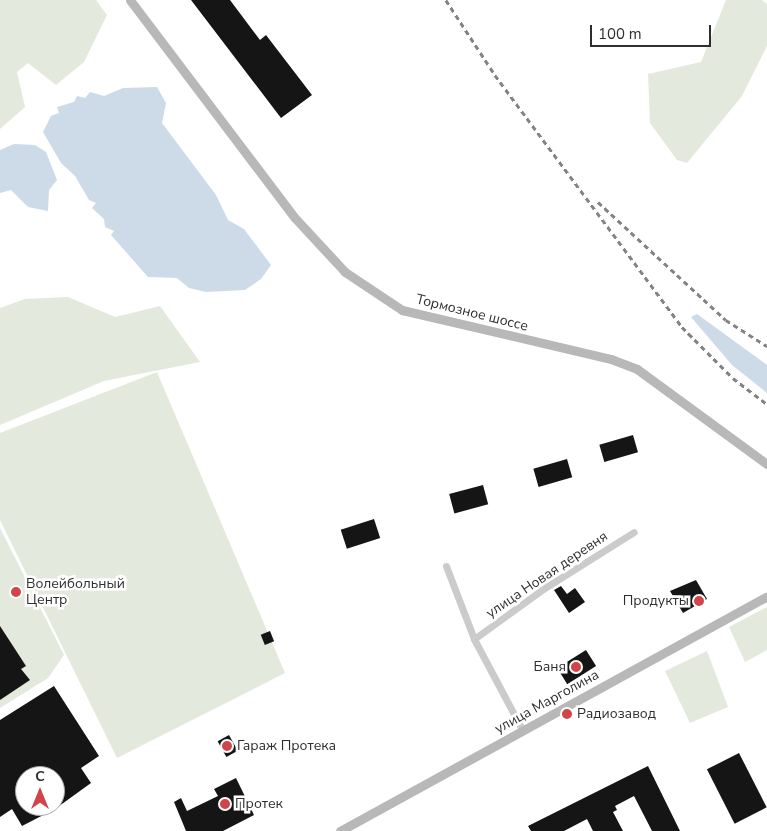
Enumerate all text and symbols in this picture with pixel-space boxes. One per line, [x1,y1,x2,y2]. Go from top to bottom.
scale bar [592,15,713,47]
text: 100 m [598,24,642,44]
street label: Тормозное шоссе [414,291,530,335]
street label: улица Новая деревня [483,528,611,622]
place label: Волейбольный Центр [26,576,125,608]
marker: Волейбольный Центр [10,586,22,598]
place label: Продукты [623,593,689,609]
marker: Продукты [693,595,705,607]
place label: Баня [533,659,566,675]
marker: Баня [570,661,582,673]
street label: улица Марголина [492,666,602,738]
place label: Радиозавод [577,706,656,722]
marker: Радиозавод [561,708,573,720]
place label: Гараж Протека [237,738,336,754]
marker: Гараж Протека [221,740,233,752]
north arrow [15,766,65,816]
text: С [35,767,45,786]
place label: Протек [235,796,283,812]
marker: Протек [219,798,231,810]

